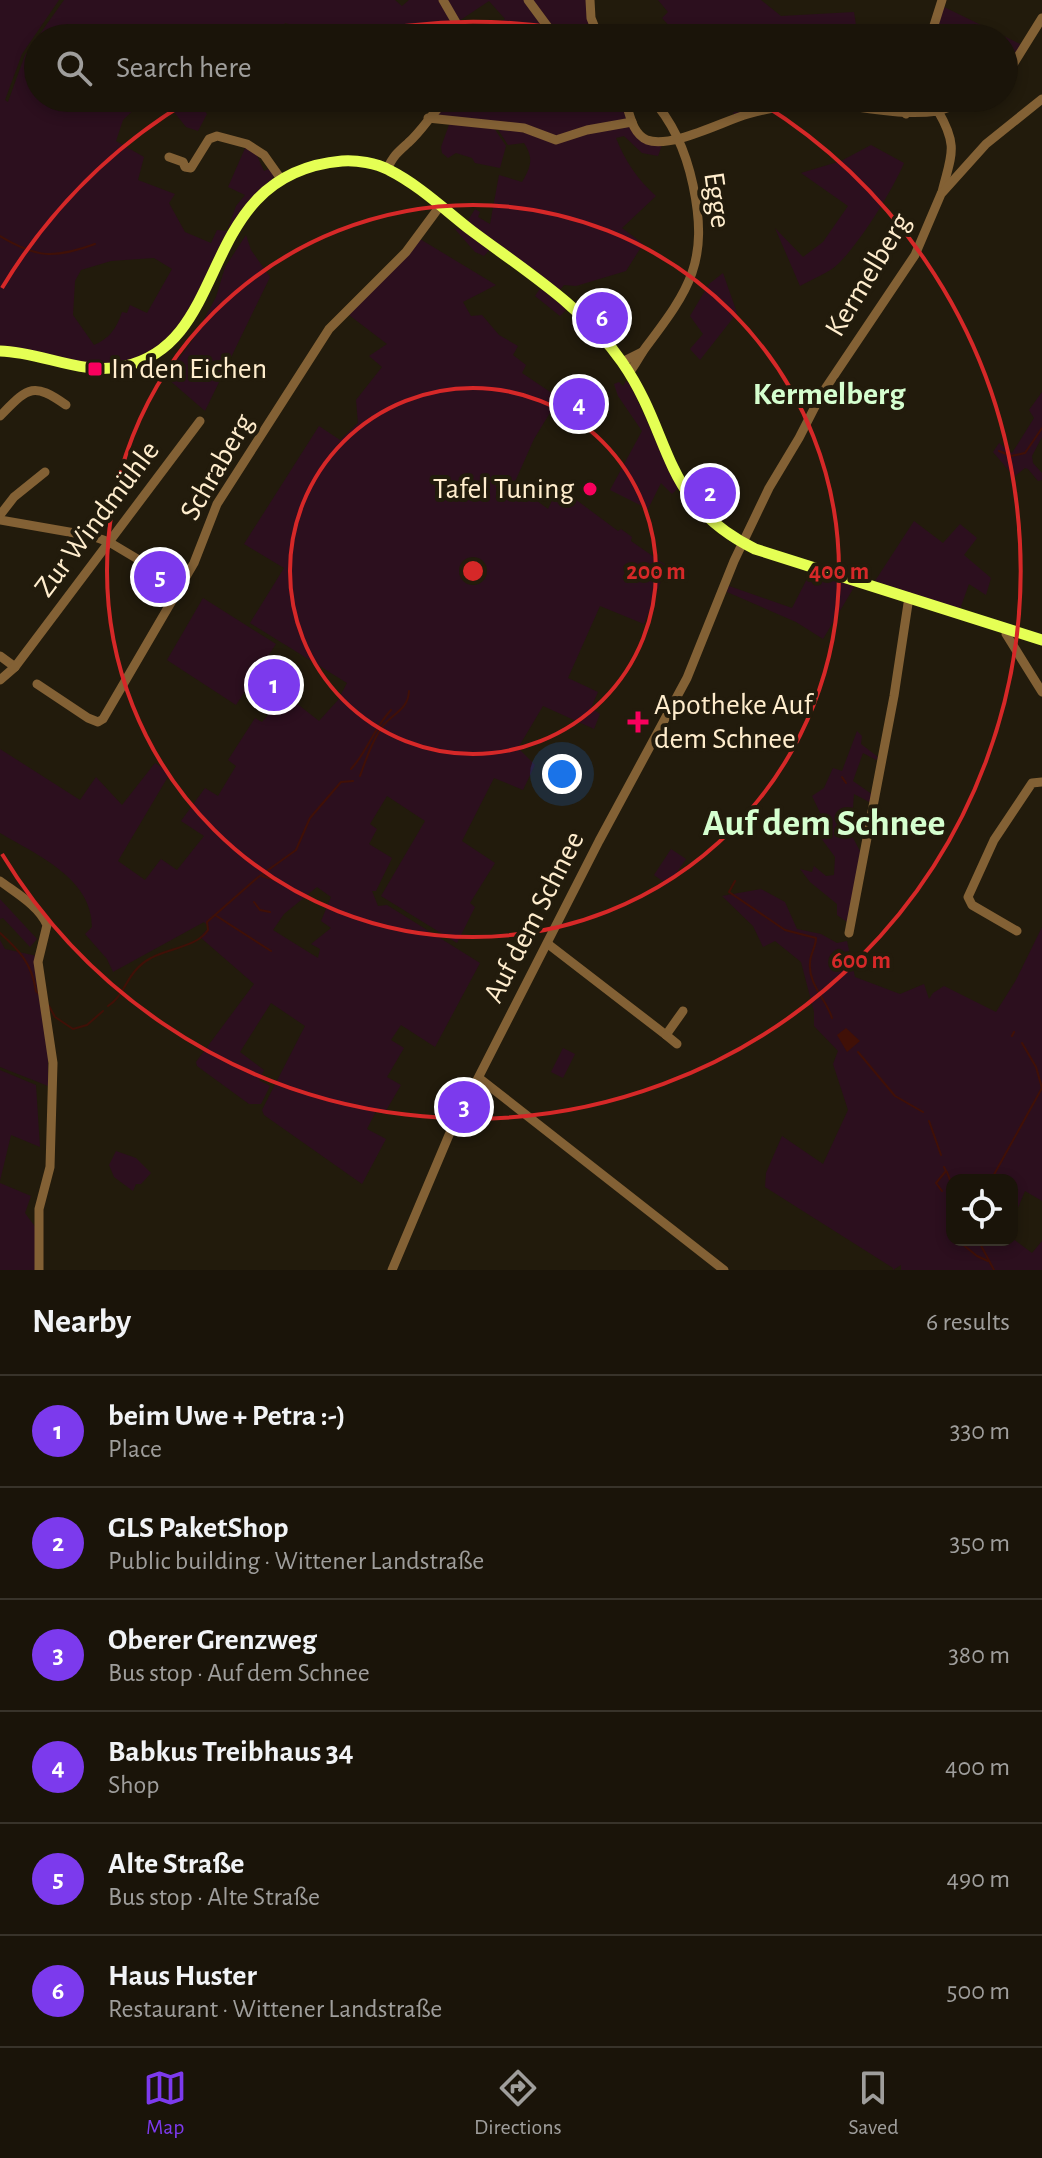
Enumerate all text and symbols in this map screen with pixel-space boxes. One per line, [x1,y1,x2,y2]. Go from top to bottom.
search box [24,24,1018,112]
icon: search [52,46,96,90]
text: Search here [116,53,252,83]
street label: Egge [698,170,736,230]
street label: Kermelberg [820,208,917,342]
pin: 6 [576,288,628,348]
place label: In den Eichen [111,354,267,384]
marker: In den Eichen [86,360,104,378]
pin: 4 [553,374,605,434]
district label: Kermelberg [753,378,906,410]
street label: Schraberg [175,408,259,525]
street label: Zur Windmühle [29,436,165,602]
pin: 2 [684,463,736,523]
place label: Tafel Tuning [433,474,574,504]
marker: Tafel Tuning [581,480,599,498]
pin: 5 [134,547,186,607]
centre of rings [459,557,487,585]
text: 200 m [626,560,686,584]
text: 400 m [809,560,869,584]
pin: 1 [248,655,300,715]
place label: Apotheke Auf dem Schnee [654,690,814,754]
marker: Apotheke Auf dem Schnee [629,713,647,731]
your location [542,754,582,794]
district label: Auf dem Schnee [703,805,945,843]
street label: Auf dem Schnee [478,827,590,1007]
text: 600 m [831,949,891,973]
pin: 3 [438,1077,490,1137]
map controls [946,1174,1018,1246]
button: locate [946,1174,1018,1246]
text: Nearby [32,1305,131,1339]
text: 6 results [926,1309,1010,1335]
text: beim Uwe + Petra :-) [108,1401,346,1431]
text: 1 [53,1418,63,1444]
text: 330 m [950,1418,1010,1444]
text: Place [108,1436,162,1462]
text: GLS PaketShop [108,1513,289,1543]
text: 2 [52,1530,64,1556]
text: 350 m [950,1530,1010,1556]
text: Public building · Wittener Landstraße [108,1548,484,1574]
text: Oberer Grenzweg [108,1625,317,1655]
text: 3 [52,1642,64,1668]
text: 380 m [948,1642,1010,1668]
text: Bus stop · Auf dem Schnee [108,1660,370,1686]
text: Babkus Treibhaus 34 [108,1737,354,1767]
text: 4 [51,1754,65,1780]
text: 400 m [945,1754,1010,1780]
text: Shop [108,1772,160,1798]
text: Alte Straße [108,1849,245,1879]
text: 5 [52,1866,64,1892]
text: 490 m [946,1866,1010,1892]
text: Bus stop · Alte Straße [108,1884,320,1910]
text: Haus Huster [108,1961,257,1991]
text: 6 [52,1978,64,2004]
text: 500 m [947,1978,1010,2004]
text: Restaurant · Wittener Landstraße [108,1996,442,2022]
tab: Map [143,2066,187,2140]
tab: Directions [474,2066,562,2140]
tab: Saved [848,2066,899,2140]

